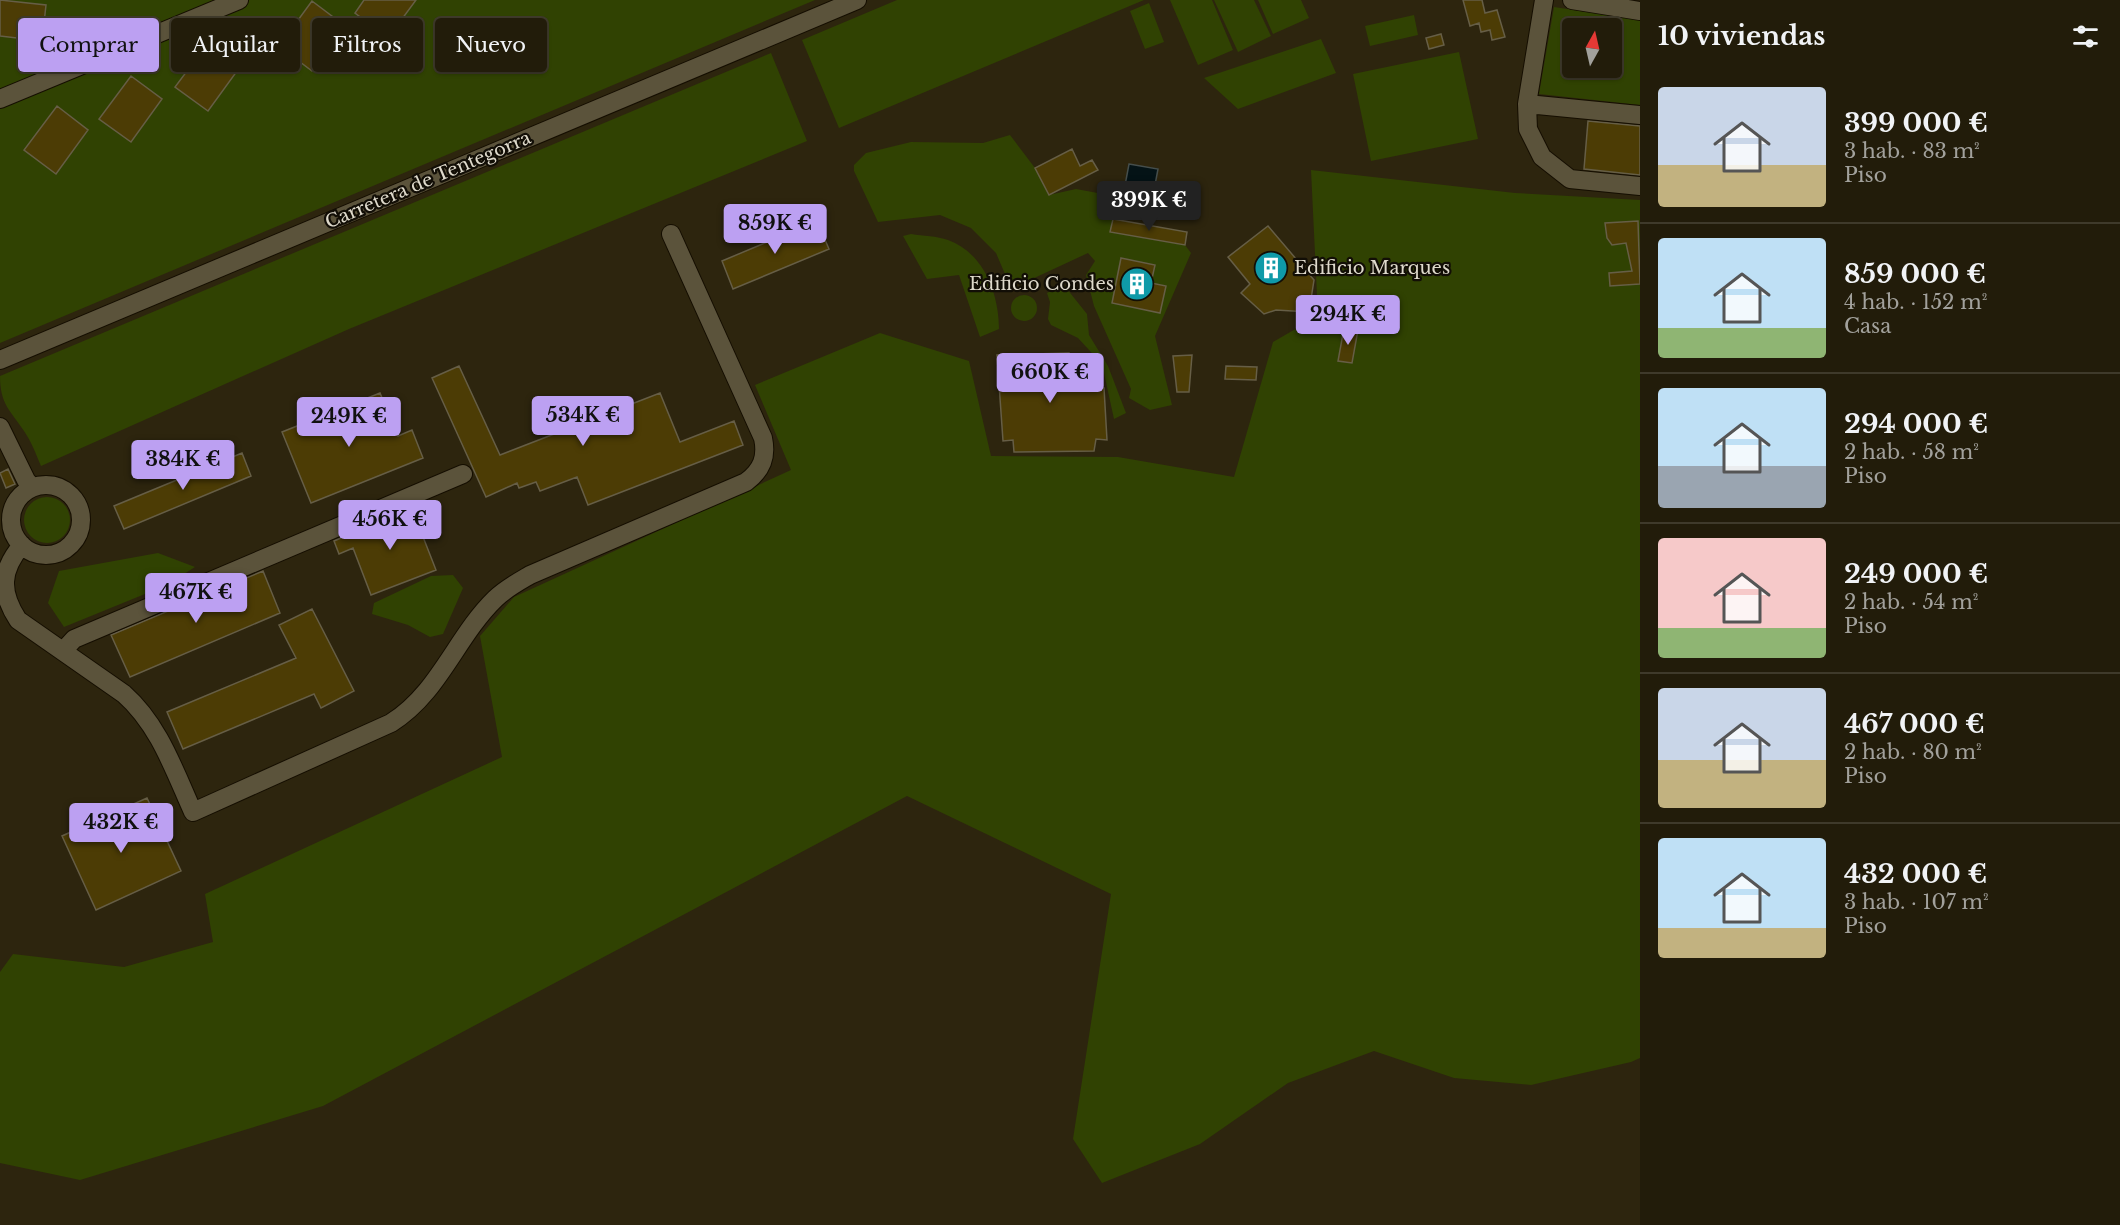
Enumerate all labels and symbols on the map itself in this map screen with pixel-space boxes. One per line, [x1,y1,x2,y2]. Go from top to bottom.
north arrow [1562,18,1622,78]
street label: Carretera de Tentegorra [322,127,534,233]
pin: 399K € [1100,181,1198,232]
pin: 859K € [726,204,824,255]
building icon: Edificio Marques [1253,250,1289,286]
place label: Edificio Marques [1294,257,1450,279]
building icon: Edificio Condes [1119,266,1155,302]
place label: Edificio Condes [969,273,1114,295]
pin: 294K € [1299,295,1397,346]
pin: 660K € [1001,353,1099,404]
pin: 534K € [534,396,632,447]
pin: 249K € [300,397,398,448]
pin: 384K € [134,440,232,491]
pin: 456K € [341,500,439,551]
pin: 467K € [147,573,245,624]
pin: 432K € [72,803,170,854]

